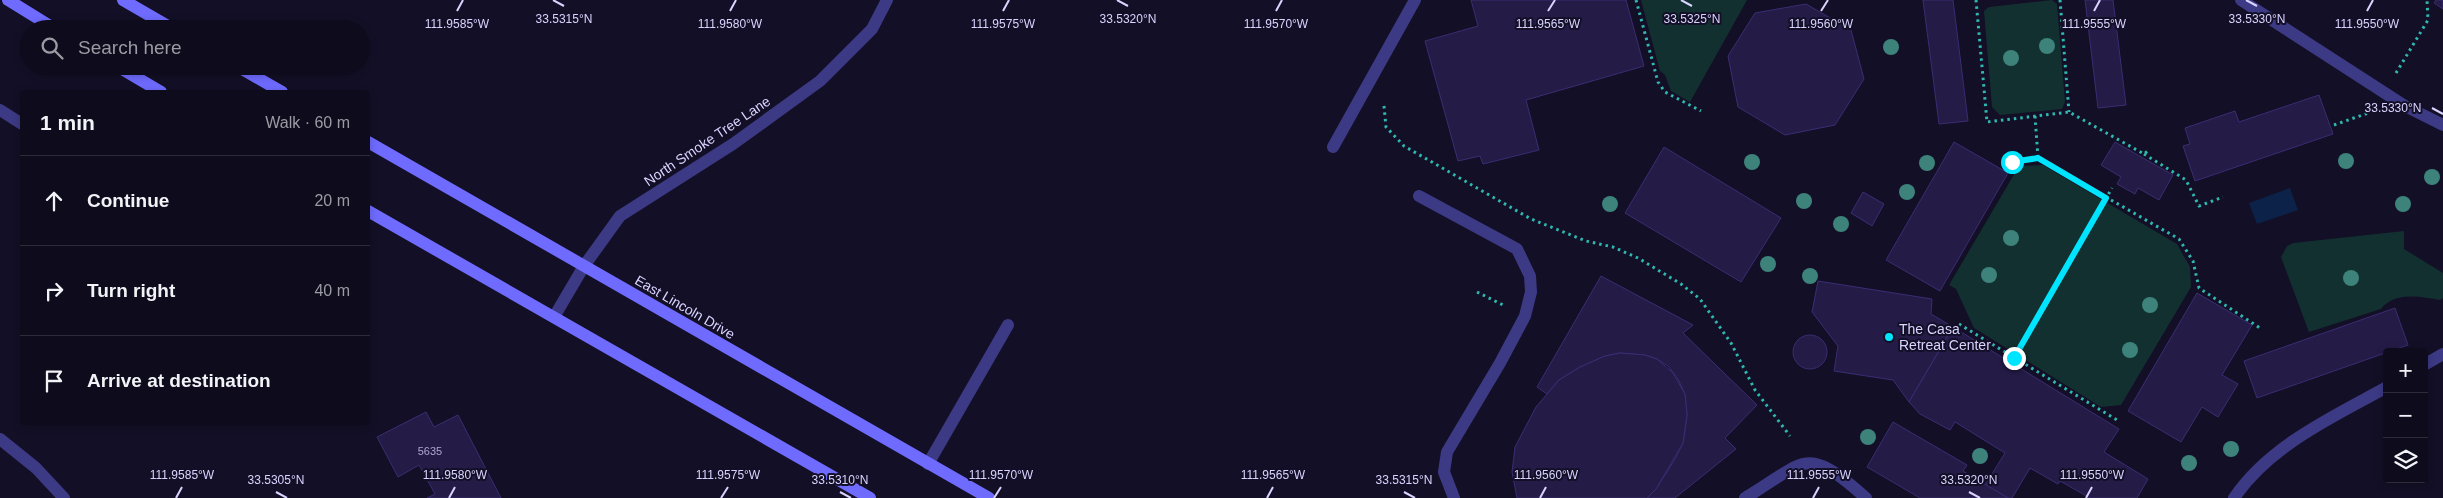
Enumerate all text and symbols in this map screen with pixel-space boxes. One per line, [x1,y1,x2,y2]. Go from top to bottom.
text: 33.5315°N [536,12,592,26]
text: 33.5320°N [1100,12,1156,26]
text: 33.5325°N [1664,12,1720,26]
text: 33.5330°N [2229,12,2285,26]
text: 111.9585°W [425,17,490,31]
text: 111.9580°W [698,17,763,31]
text: 111.9575°W [971,17,1036,31]
text: 111.9570°W [1244,17,1309,31]
text: 111.9565°W [1516,17,1581,31]
text: 111.9560°W [1789,17,1854,31]
text: 111.9555°W [2062,17,2127,31]
text: 111.9550°W [2335,17,2400,31]
search box [20,20,370,75]
icon: search [38,34,66,62]
text: Search here [78,37,182,58]
street label: North Smoke Tree Lane [641,93,773,189]
text: 33.5330°N [2365,101,2421,115]
text: 1 min [40,111,95,134]
text: Walk · 60 m [265,114,350,131]
route start [2001,151,2024,174]
icon: ahead [40,187,68,215]
text: Continue [87,190,169,211]
text: 20 m [314,192,350,209]
street label: East Lincoln Drive [632,272,738,342]
icon: right [40,277,68,305]
text: Turn right [87,280,175,301]
text: 40 m [314,282,350,299]
place label: The Casa Retreat Center [1899,321,1991,353]
marker: The Casa Retreat Center [1883,331,1895,343]
route end [2003,347,2026,370]
map controls [2383,348,2428,483]
button: + [2383,348,2428,393]
icon: arrive [40,367,68,395]
text: Arrive at destination [87,370,271,391]
button: − [2383,393,2428,438]
button: layers [2383,438,2428,483]
house number: 5635 [418,445,442,457]
text: 111.9585°W [150,468,215,482]
text: 111.9580°W [423,468,488,482]
text: 111.9575°W [696,468,761,482]
text: 111.9570°W [969,468,1034,482]
text: 111.9565°W [1241,468,1306,482]
text: 111.9560°W [1514,468,1579,482]
text: 111.9555°W [1787,468,1852,482]
text: 111.9550°W [2060,468,2125,482]
text: 33.5305°N [248,473,304,487]
text: 33.5310°N [812,473,868,487]
text: 33.5315°N [1376,473,1432,487]
text: 33.5320°N [1941,473,1997,487]

